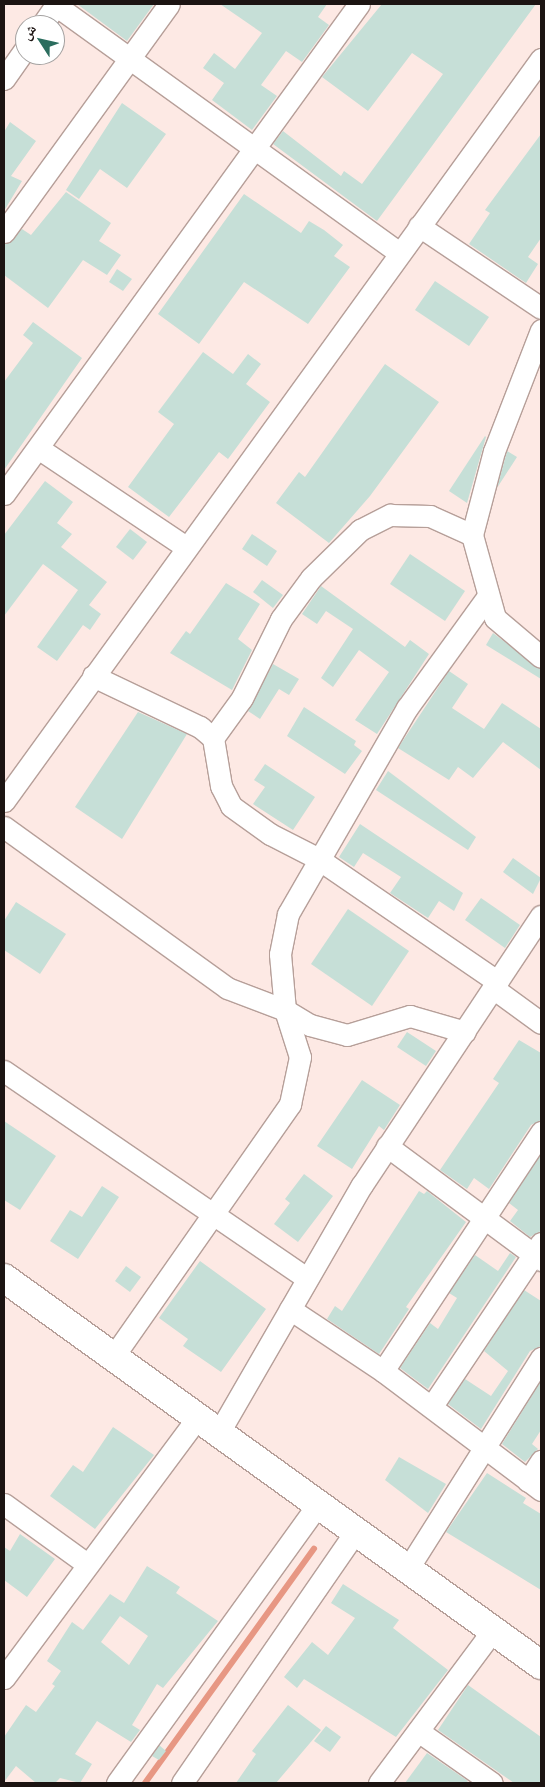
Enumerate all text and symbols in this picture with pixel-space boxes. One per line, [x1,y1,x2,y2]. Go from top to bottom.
north arrow [15,15,65,65]
text: ش [16,20,40,43]

